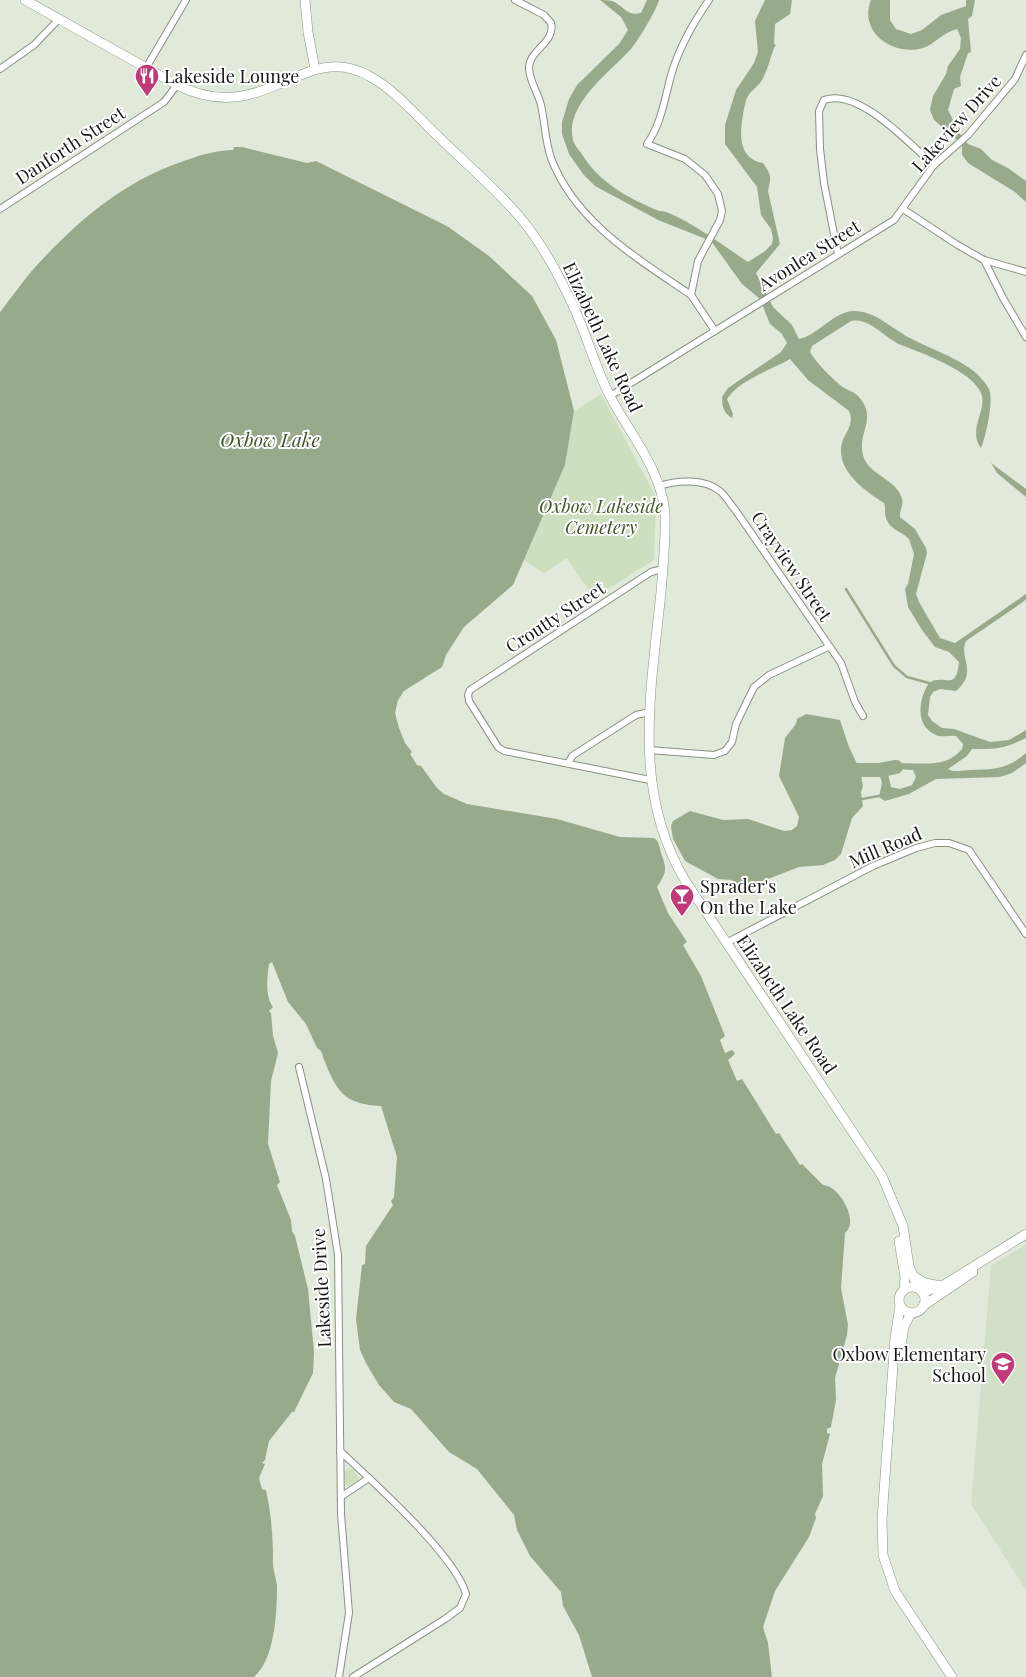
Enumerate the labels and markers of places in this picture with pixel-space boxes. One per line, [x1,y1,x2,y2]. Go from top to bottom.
restaurant icon: Lakeside Lounge [134,63,160,97]
place label: Lakeside Lounge [164,64,299,88]
place label: Sprader's On the Lake [700,874,797,919]
bar icon: Sprader's On the Lake [669,883,695,917]
place label: Oxbow Elementary School [833,1342,986,1387]
school or university icon: Oxbow Elementary School [990,1351,1016,1385]

